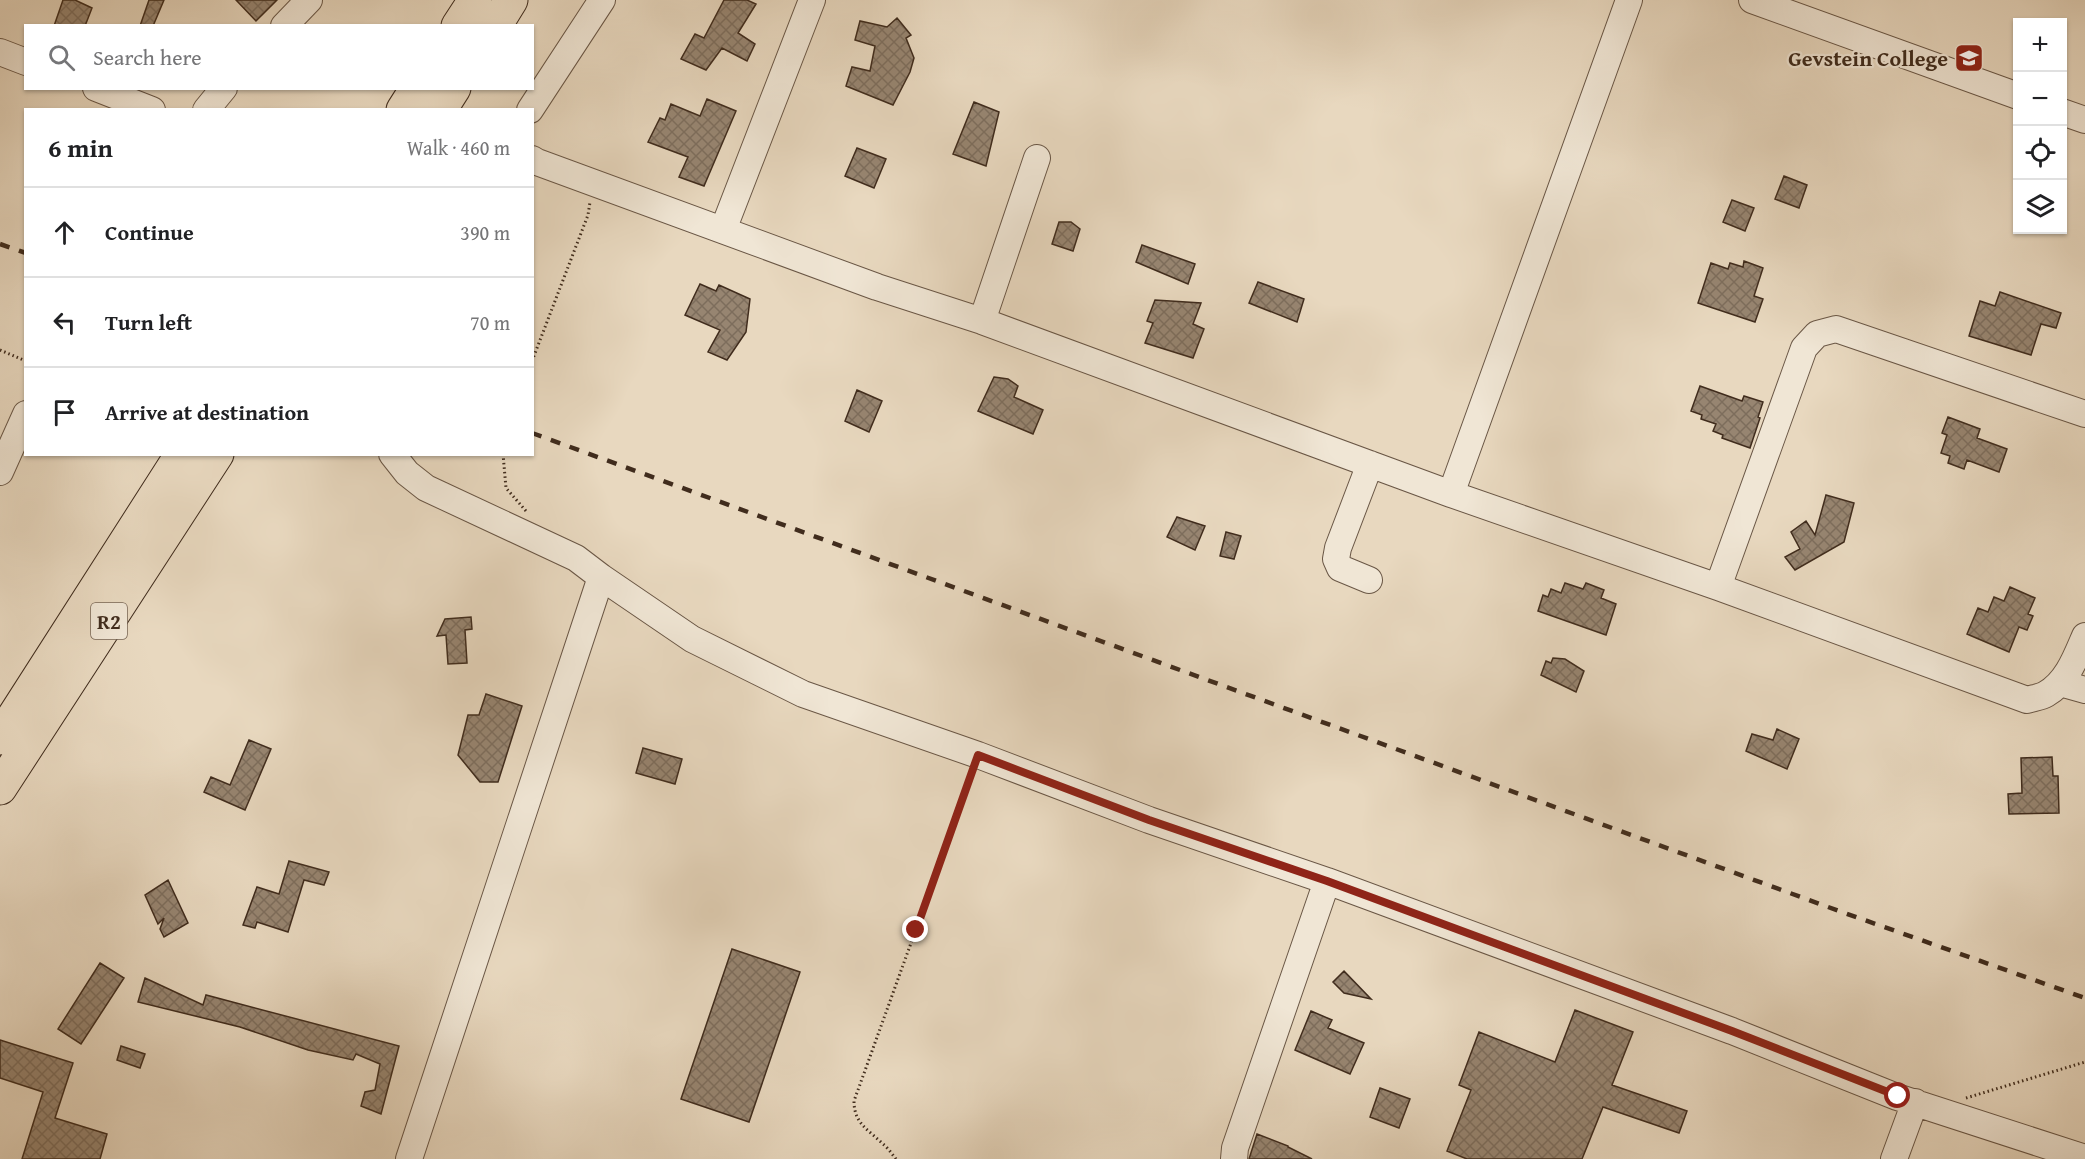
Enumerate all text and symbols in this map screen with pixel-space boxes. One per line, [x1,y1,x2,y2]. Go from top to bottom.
map controls [2013,18,2067,234]
button: + [2013,18,2067,72]
search box [24,24,534,90]
icon: search [45,41,78,74]
text: Search here [93,41,202,73]
place label: Gevstein College [1788,42,1948,74]
school or university icon: Gevstein College [1953,42,1985,74]
button: − [2013,72,2067,126]
button: locate [2013,126,2067,180]
text: 6 min [48,128,113,167]
text: Walk · 460 m [407,133,510,162]
button: layers [2013,180,2067,234]
icon: ahead [48,216,81,249]
text: Continue [105,216,194,248]
text: 390 m [460,218,510,247]
icon: left [48,306,81,339]
text: Turn left [105,306,192,338]
text: 70 m [470,308,510,337]
icon: arrive [48,396,81,429]
text: Arrive at destination [105,396,309,428]
road number: R2 [91,603,127,639]
route end [902,916,928,942]
route start [1884,1082,1910,1108]

